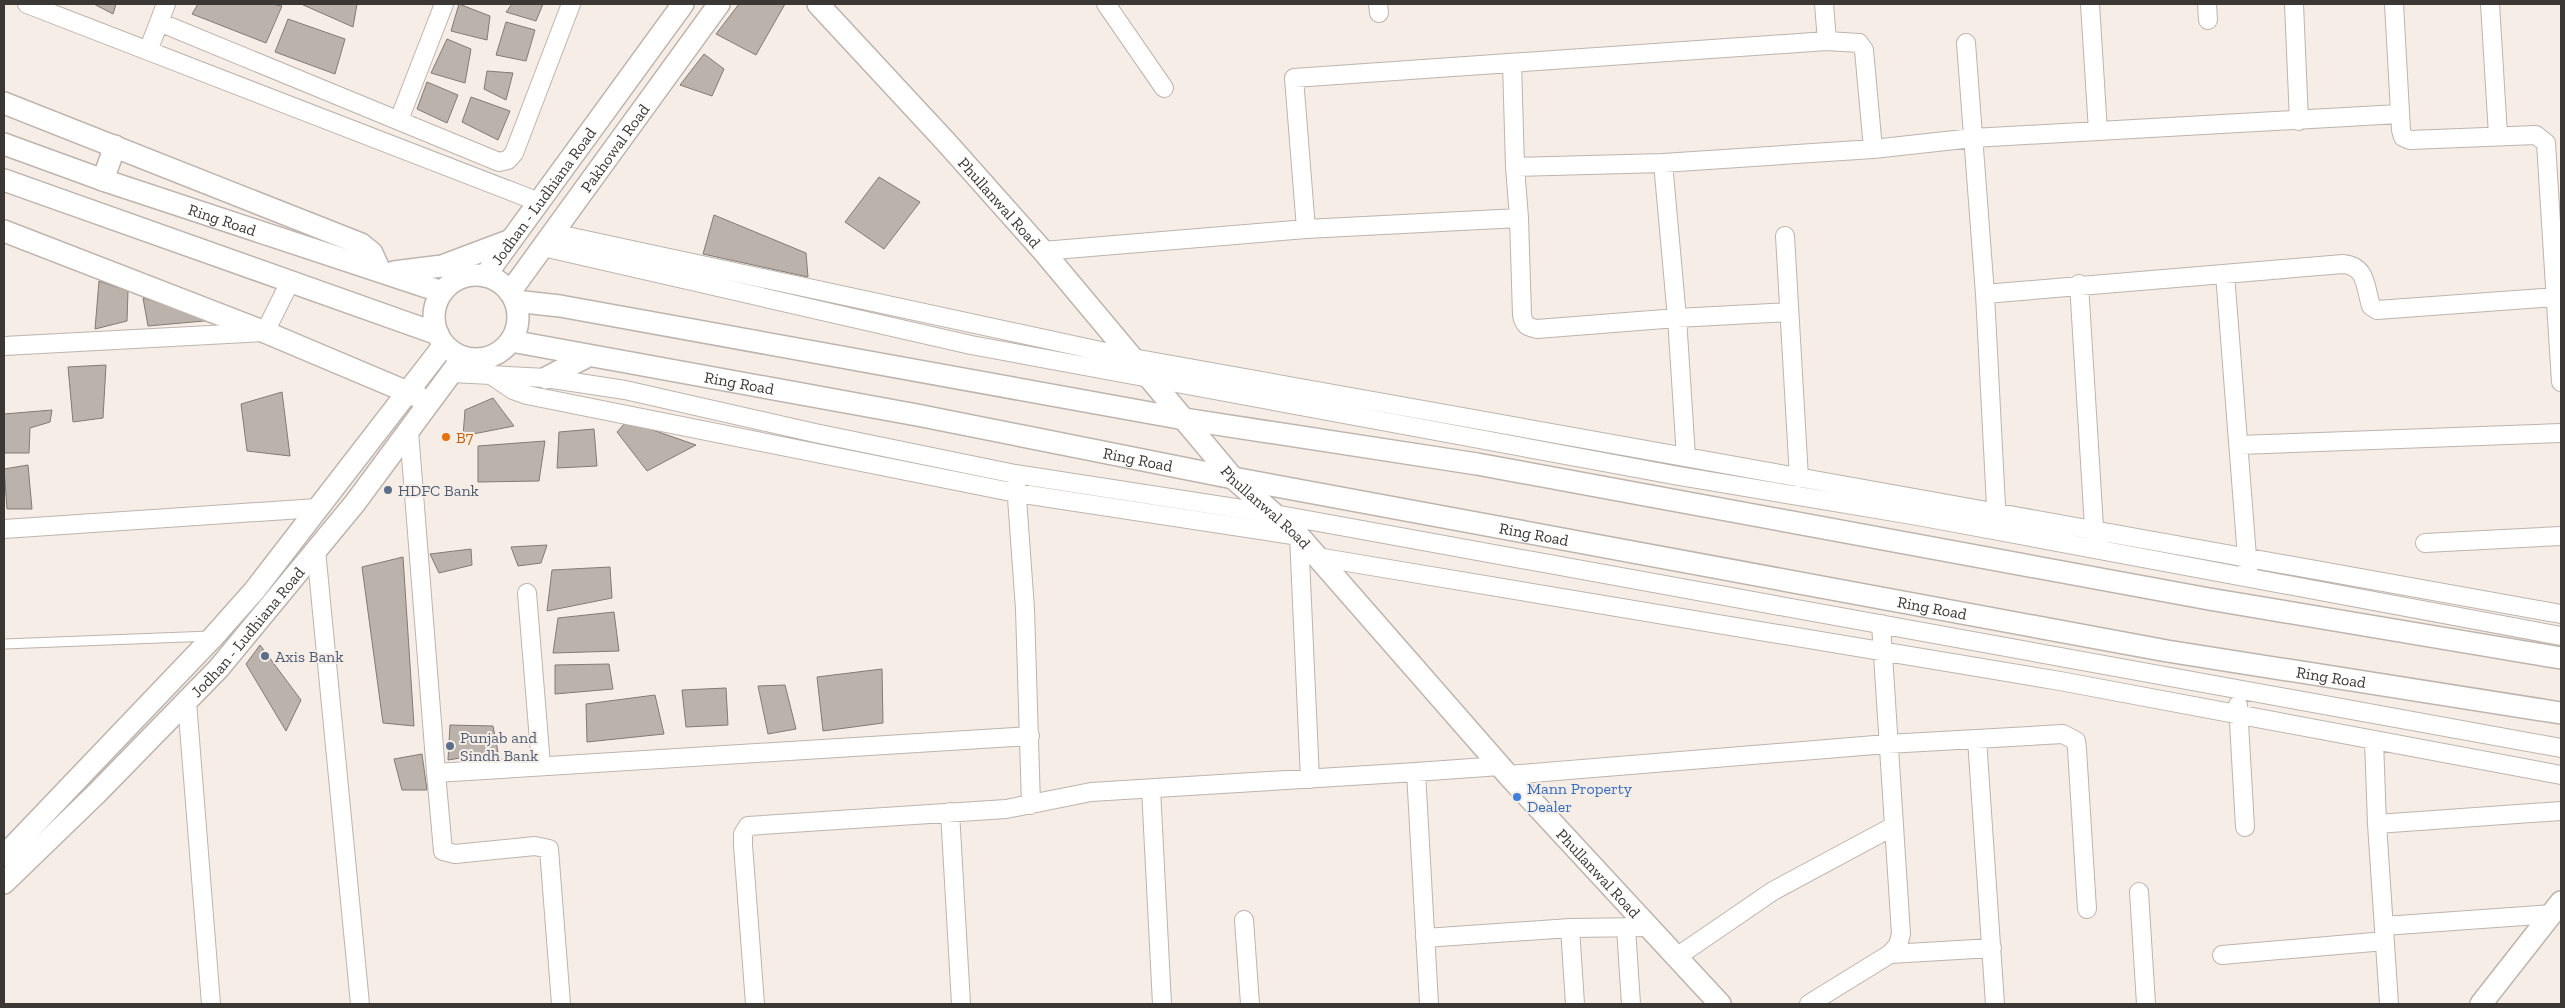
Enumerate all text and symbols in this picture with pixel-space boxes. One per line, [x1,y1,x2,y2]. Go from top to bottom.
street label: Pakhowal Road [576,100,653,196]
street label: Jodhan - Ludhiana Road [487,123,600,268]
street label: Phullanwal Road [955,153,1045,252]
street label: Ring Road [186,199,259,240]
street label: Ring Road [703,367,776,398]
place label: B7 [456,428,474,447]
marker: B7 [440,431,452,443]
street label: Ring Road [1102,443,1175,475]
street label: Phullanwal Road [1217,462,1315,552]
place label: HDFC Bank [398,481,480,500]
marker: HDFC Bank [382,484,394,496]
street label: Ring Road [1498,518,1571,550]
street label: Jodhan - Ludhiana Road [187,563,308,701]
street label: Ring Road [1896,592,1969,623]
place label: Axis Bank [275,647,344,666]
marker: Axis Bank [259,650,271,662]
street label: Ring Road [2295,662,2368,692]
place label: Punjab and Sindh Bank [460,728,539,765]
marker: Punjab and Sindh Bank [444,740,456,752]
place label: Mann Property Dealer [1527,779,1633,816]
marker: Mann Property Dealer [1511,791,1523,803]
street label: Phullanwal Road [1553,824,1645,922]

